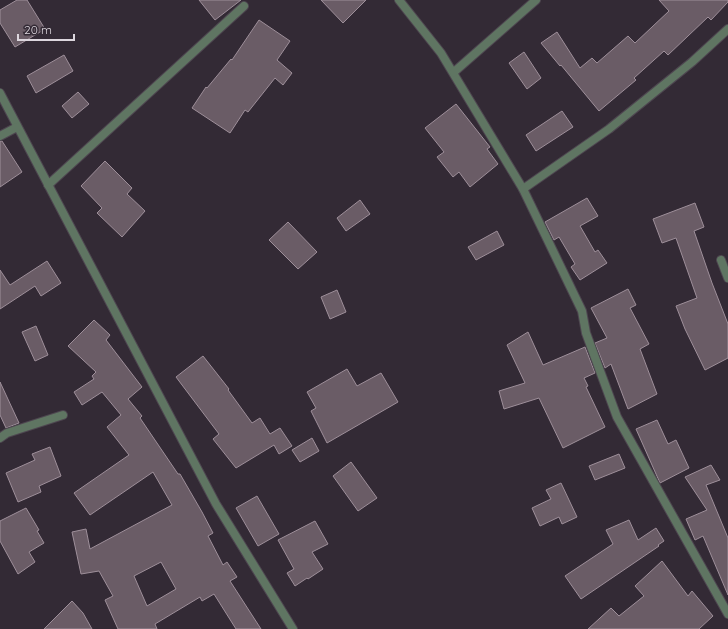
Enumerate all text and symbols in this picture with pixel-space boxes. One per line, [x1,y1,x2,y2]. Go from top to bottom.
scale bar [18,16,74,42]
text: 20 m [24,22,52,37]

